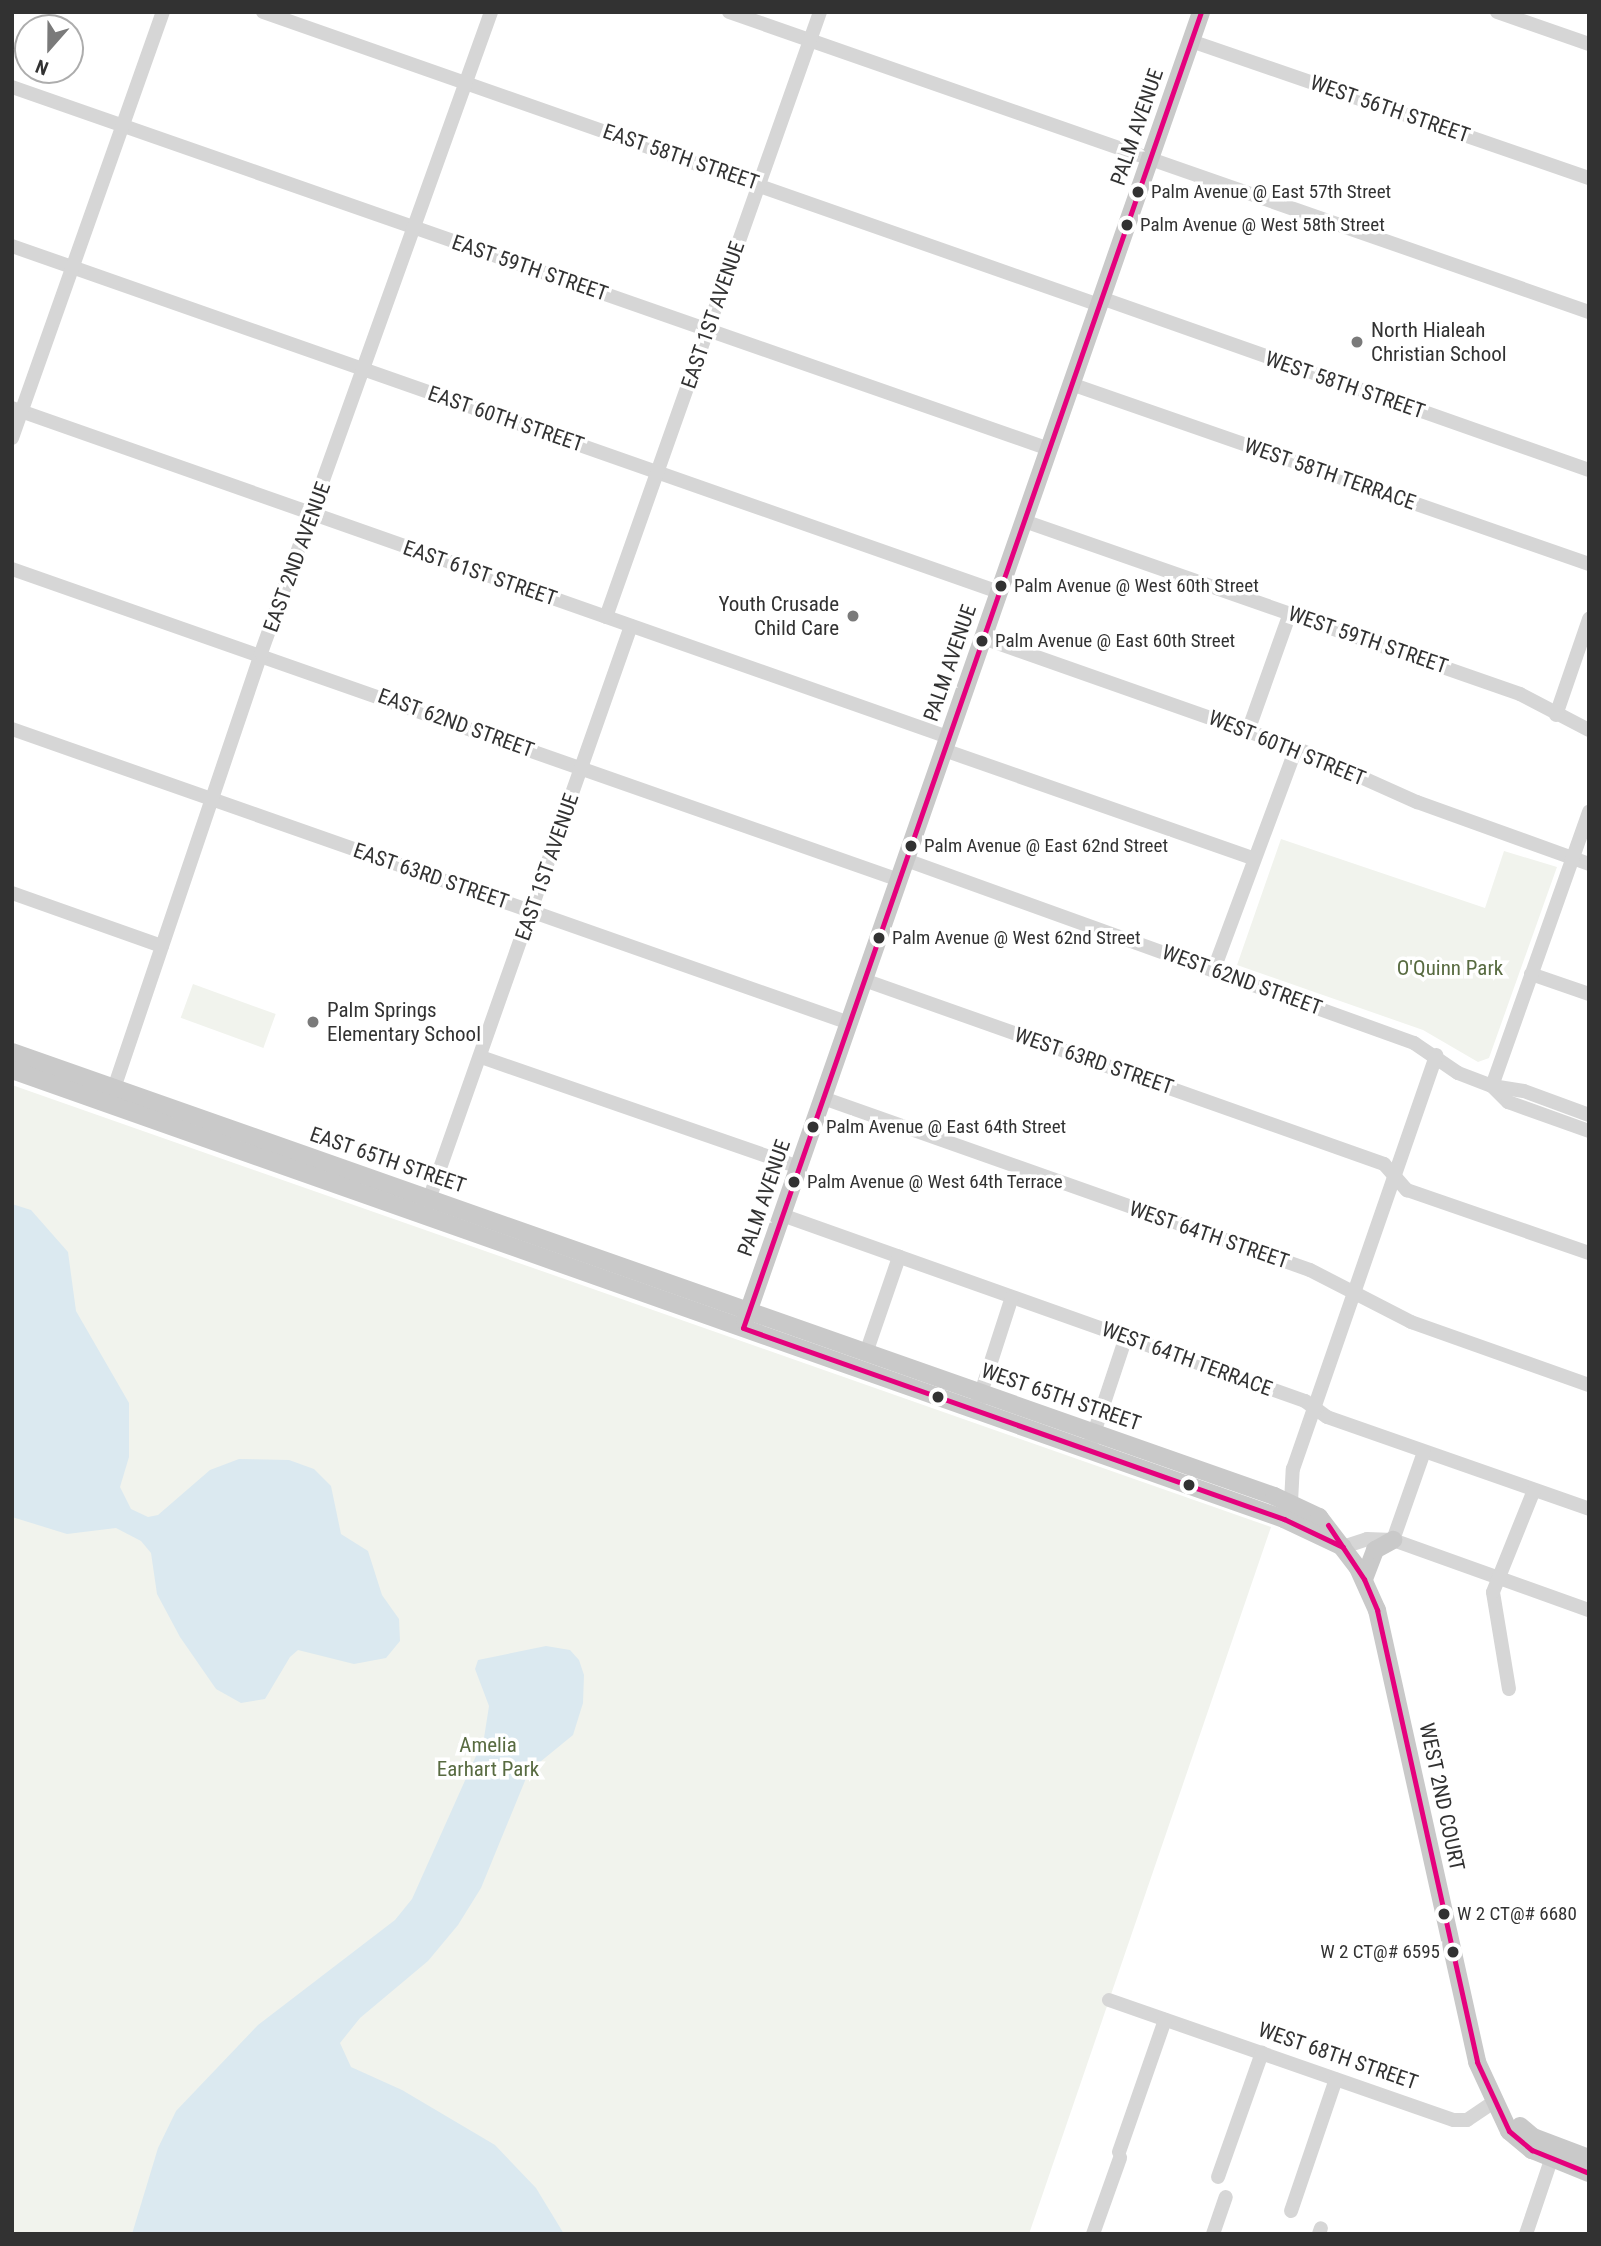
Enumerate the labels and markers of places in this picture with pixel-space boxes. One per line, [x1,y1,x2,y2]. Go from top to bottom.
place label: Palm Avenue @ East 57th Street [1151,181,1391,203]
marker: Palm Avenue @ East 57th Street [1131,185,1145,199]
place label: Palm Avenue @ West 58th Street [1140,214,1385,236]
marker: Palm Avenue @ West 58th Street [1120,218,1134,232]
place label: North Hialeah Christian School [1371,317,1507,367]
marker: North Hialeah Christian School [1349,334,1365,350]
place label: Palm Avenue @ West 60th Street [1014,575,1259,597]
marker: Palm Avenue @ West 60th Street [994,579,1008,593]
place label: Youth Crusade Child Care [718,591,839,641]
marker: Youth Crusade Child Care [845,608,861,624]
place label: Palm Avenue @ East 60th Street [995,630,1235,652]
marker: Palm Avenue @ East 60th Street [975,634,989,648]
place label: Palm Avenue @ East 62nd Street [924,835,1168,857]
marker: Palm Avenue @ East 62nd Street [904,839,918,853]
place label: Palm Avenue @ West 62nd Street [892,927,1141,949]
marker: Palm Avenue @ West 62nd Street [872,931,886,945]
place label: Palm Springs Elementary School [327,997,481,1047]
marker: Palm Springs Elementary School [305,1014,321,1030]
place label: Palm Avenue @ East 64th Street [826,1116,1066,1138]
marker: Palm Avenue @ East 64th Street [806,1120,820,1134]
place label: Palm Avenue @ West 64th Terrace [807,1171,1063,1193]
marker: Palm Avenue @ West 64th Terrace [787,1175,801,1189]
unlabelled marker [931,1390,945,1404]
unlabelled marker [1182,1478,1196,1492]
place label: W 2 CT@# 6680 [1457,1903,1577,1925]
marker: W 2 CT@# 6680 [1437,1907,1451,1921]
place label: W 2 CT@# 6595 [1320,1941,1440,1963]
marker: W 2 CT@# 6595 [1446,1945,1460,1959]

